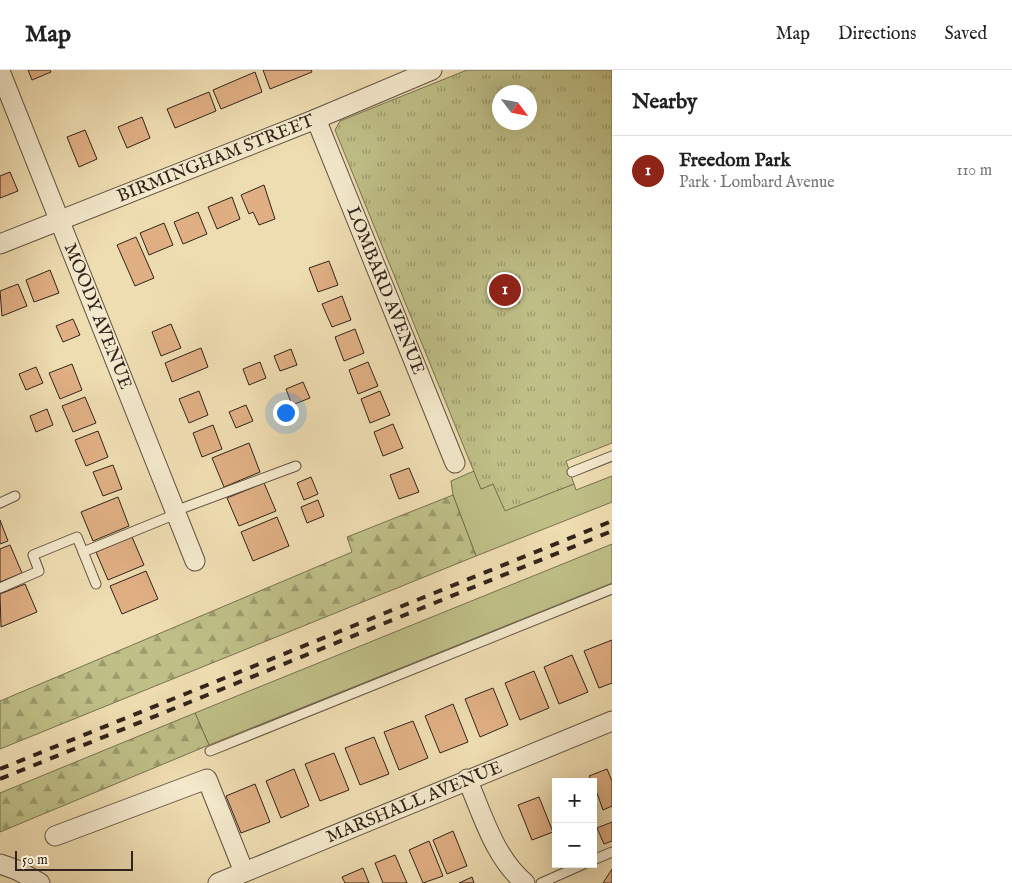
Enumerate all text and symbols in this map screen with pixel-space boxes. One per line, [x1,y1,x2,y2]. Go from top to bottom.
text: Map [25,19,71,50]
text: Map [776,23,810,46]
text: Directions [838,23,916,46]
text: Saved [944,23,987,46]
north arrow [492,85,537,130]
text: Nearby [632,89,697,116]
street label: BIRMINGHAM STREET [114,109,318,208]
text: Freedom Park [679,149,791,173]
text: 1 [645,161,651,181]
text: 110 m [956,161,992,181]
text: Park · Lombard Avenue [679,173,835,193]
street label: LOMBARD AVENUE [341,203,430,378]
street label: MOODY AVENUE [58,240,137,393]
pin: 1 [489,271,521,309]
your location [273,400,299,426]
street label: MARSHALL AVENUE [323,756,505,849]
map controls [552,778,597,868]
button: + [552,778,597,823]
button: − [552,823,597,868]
scale bar [15,848,132,871]
text: 50 m [22,851,48,869]

